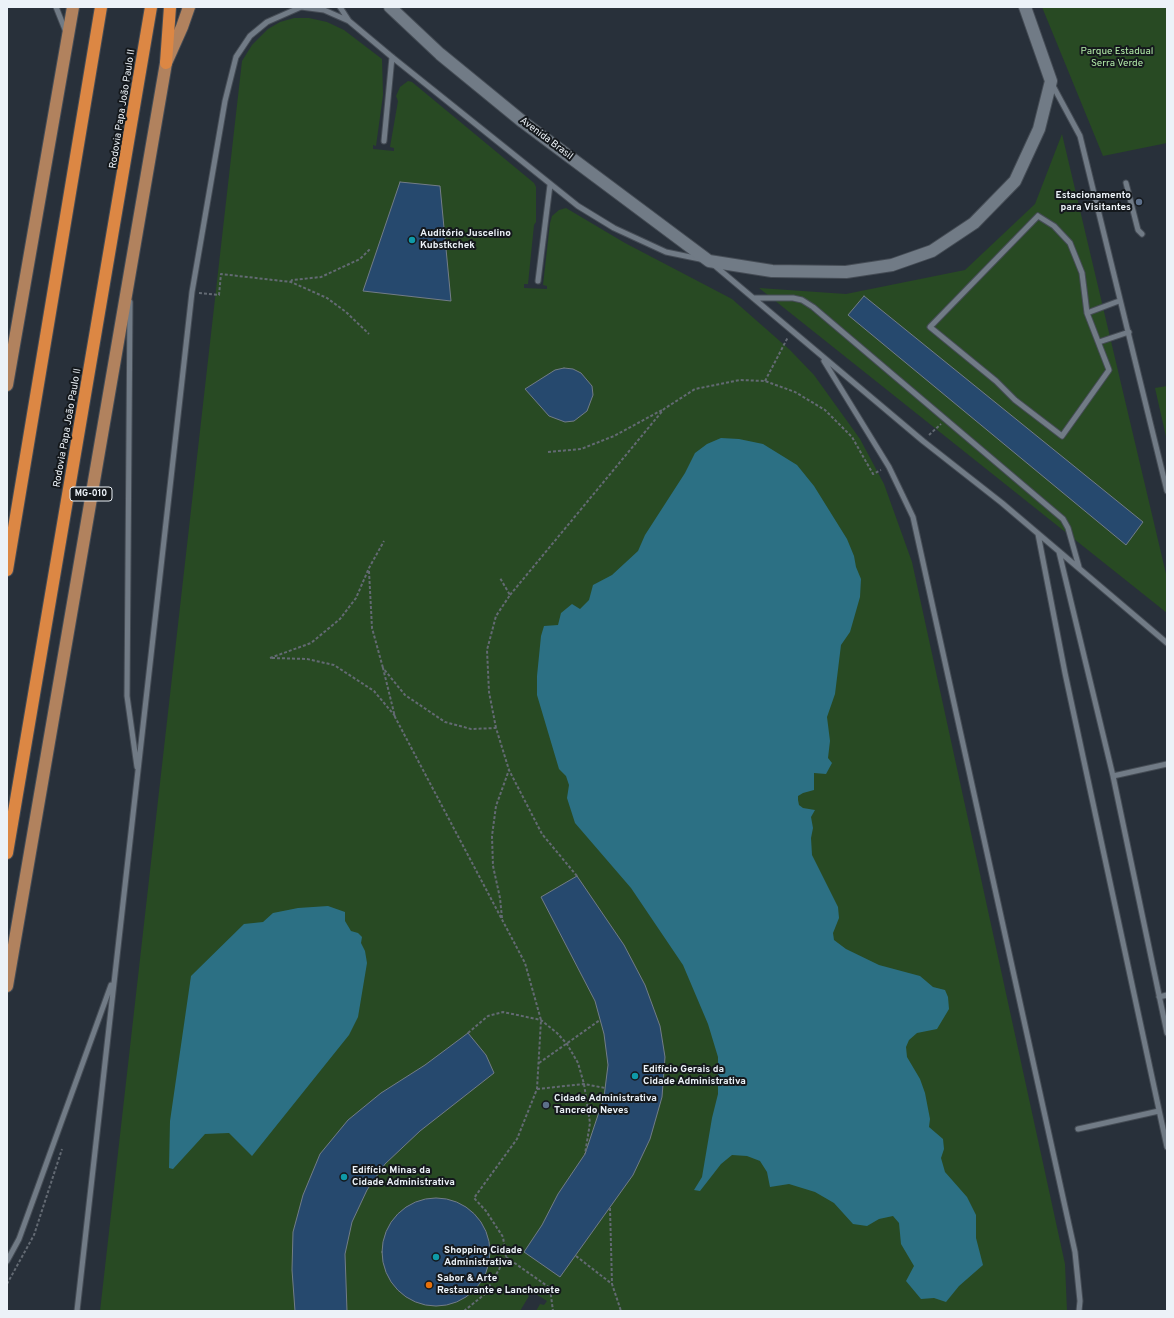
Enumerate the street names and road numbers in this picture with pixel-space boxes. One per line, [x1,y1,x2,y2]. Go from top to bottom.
street label: Rodovia Papa João Paulo II [108,48,138,170]
street label: Avenida Brasil [517,115,575,163]
street label: Rodovia Papa João Paulo II [52,367,84,489]
road number: MG-010 [70,487,112,501]

